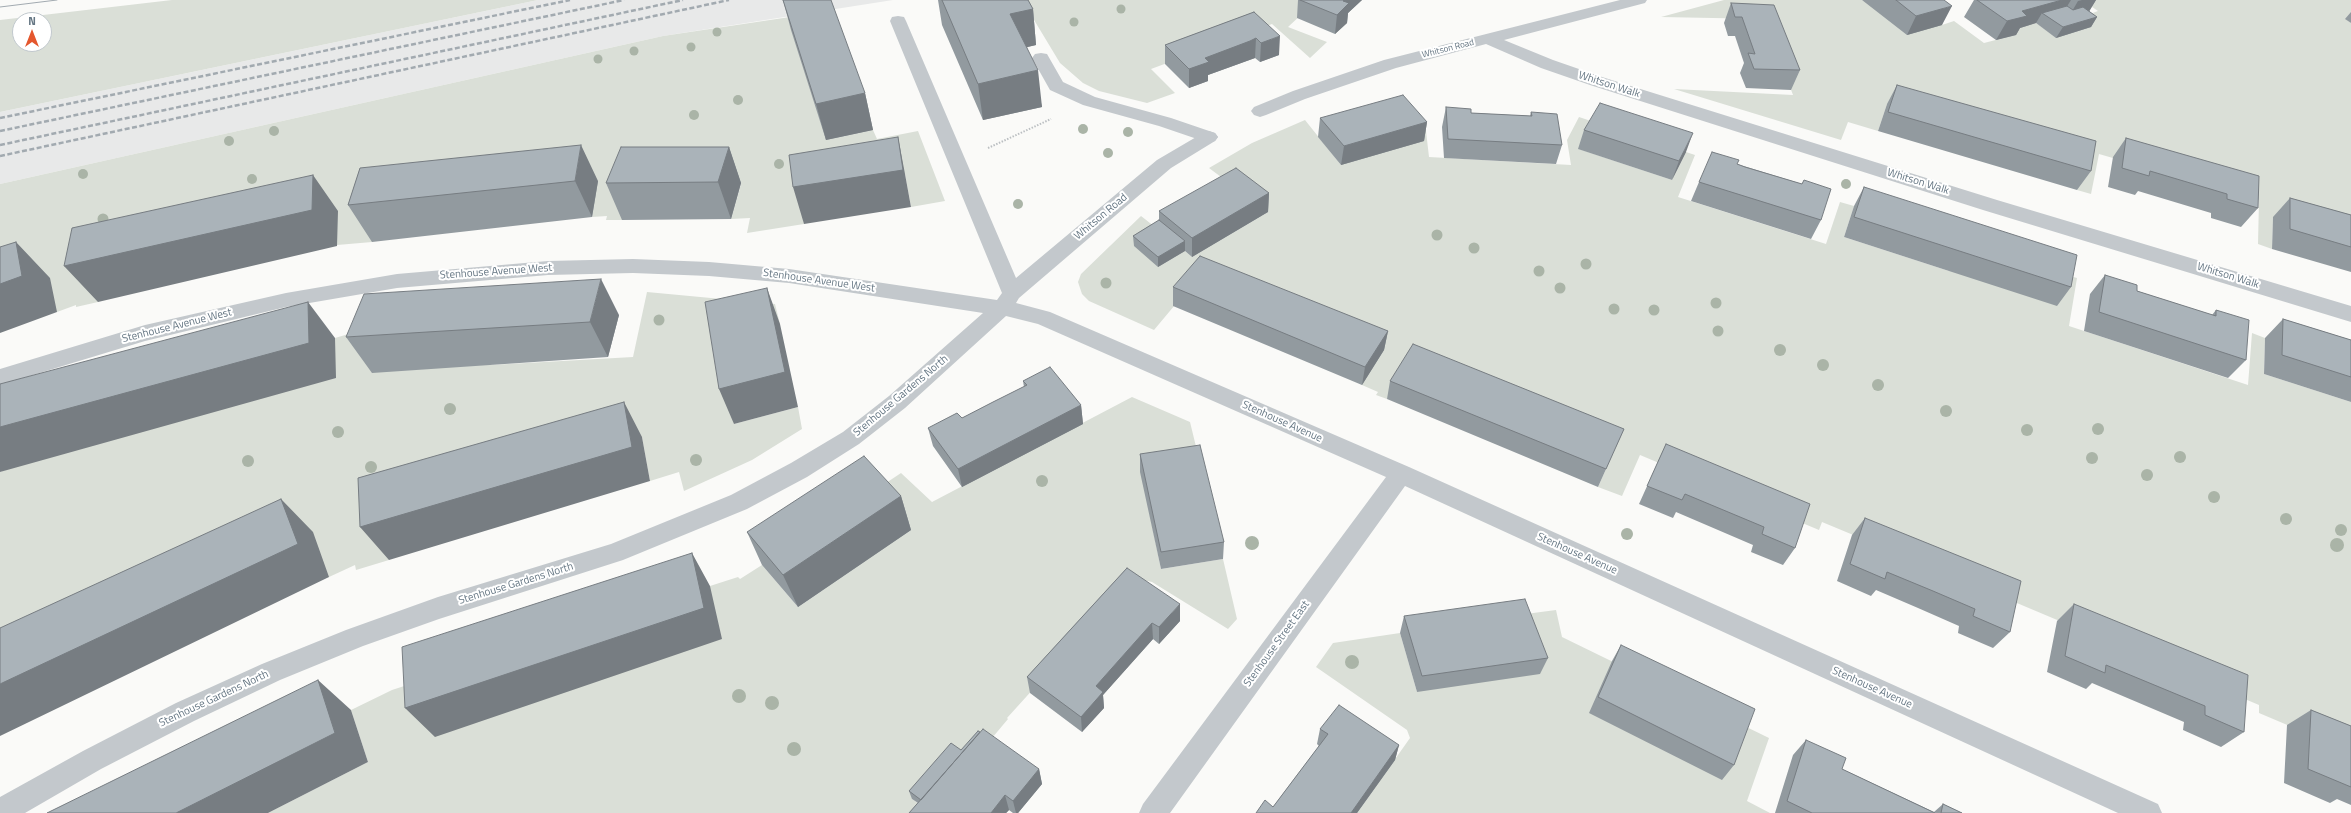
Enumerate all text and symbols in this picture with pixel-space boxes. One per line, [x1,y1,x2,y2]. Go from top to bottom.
north arrow [12,12,52,52]
text: N [28,13,36,29]
street label: Whitson Road [1421,37,1475,61]
street label: Whitson Walk [1576,69,1642,101]
street label: Whitson Walk [1885,166,1951,198]
street label: Whitson Road [1072,191,1130,243]
street label: Whitson Walk [2195,260,2261,292]
street label: Stenhouse Avenue West [439,261,553,283]
street label: Stenhouse Avenue West [762,267,876,295]
street label: Stenhouse Avenue West [121,306,233,346]
street label: Stenhouse Gardens North [851,353,951,439]
street label: Stenhouse Avenue [1240,398,1324,446]
street label: Stenhouse Avenue [1535,530,1619,578]
street label: Stenhouse Gardens North [457,560,575,608]
street label: Stenhouse Street East [1241,598,1313,690]
street label: Stenhouse Avenue [1830,664,1914,712]
street label: Stenhouse Gardens North [157,668,271,730]

